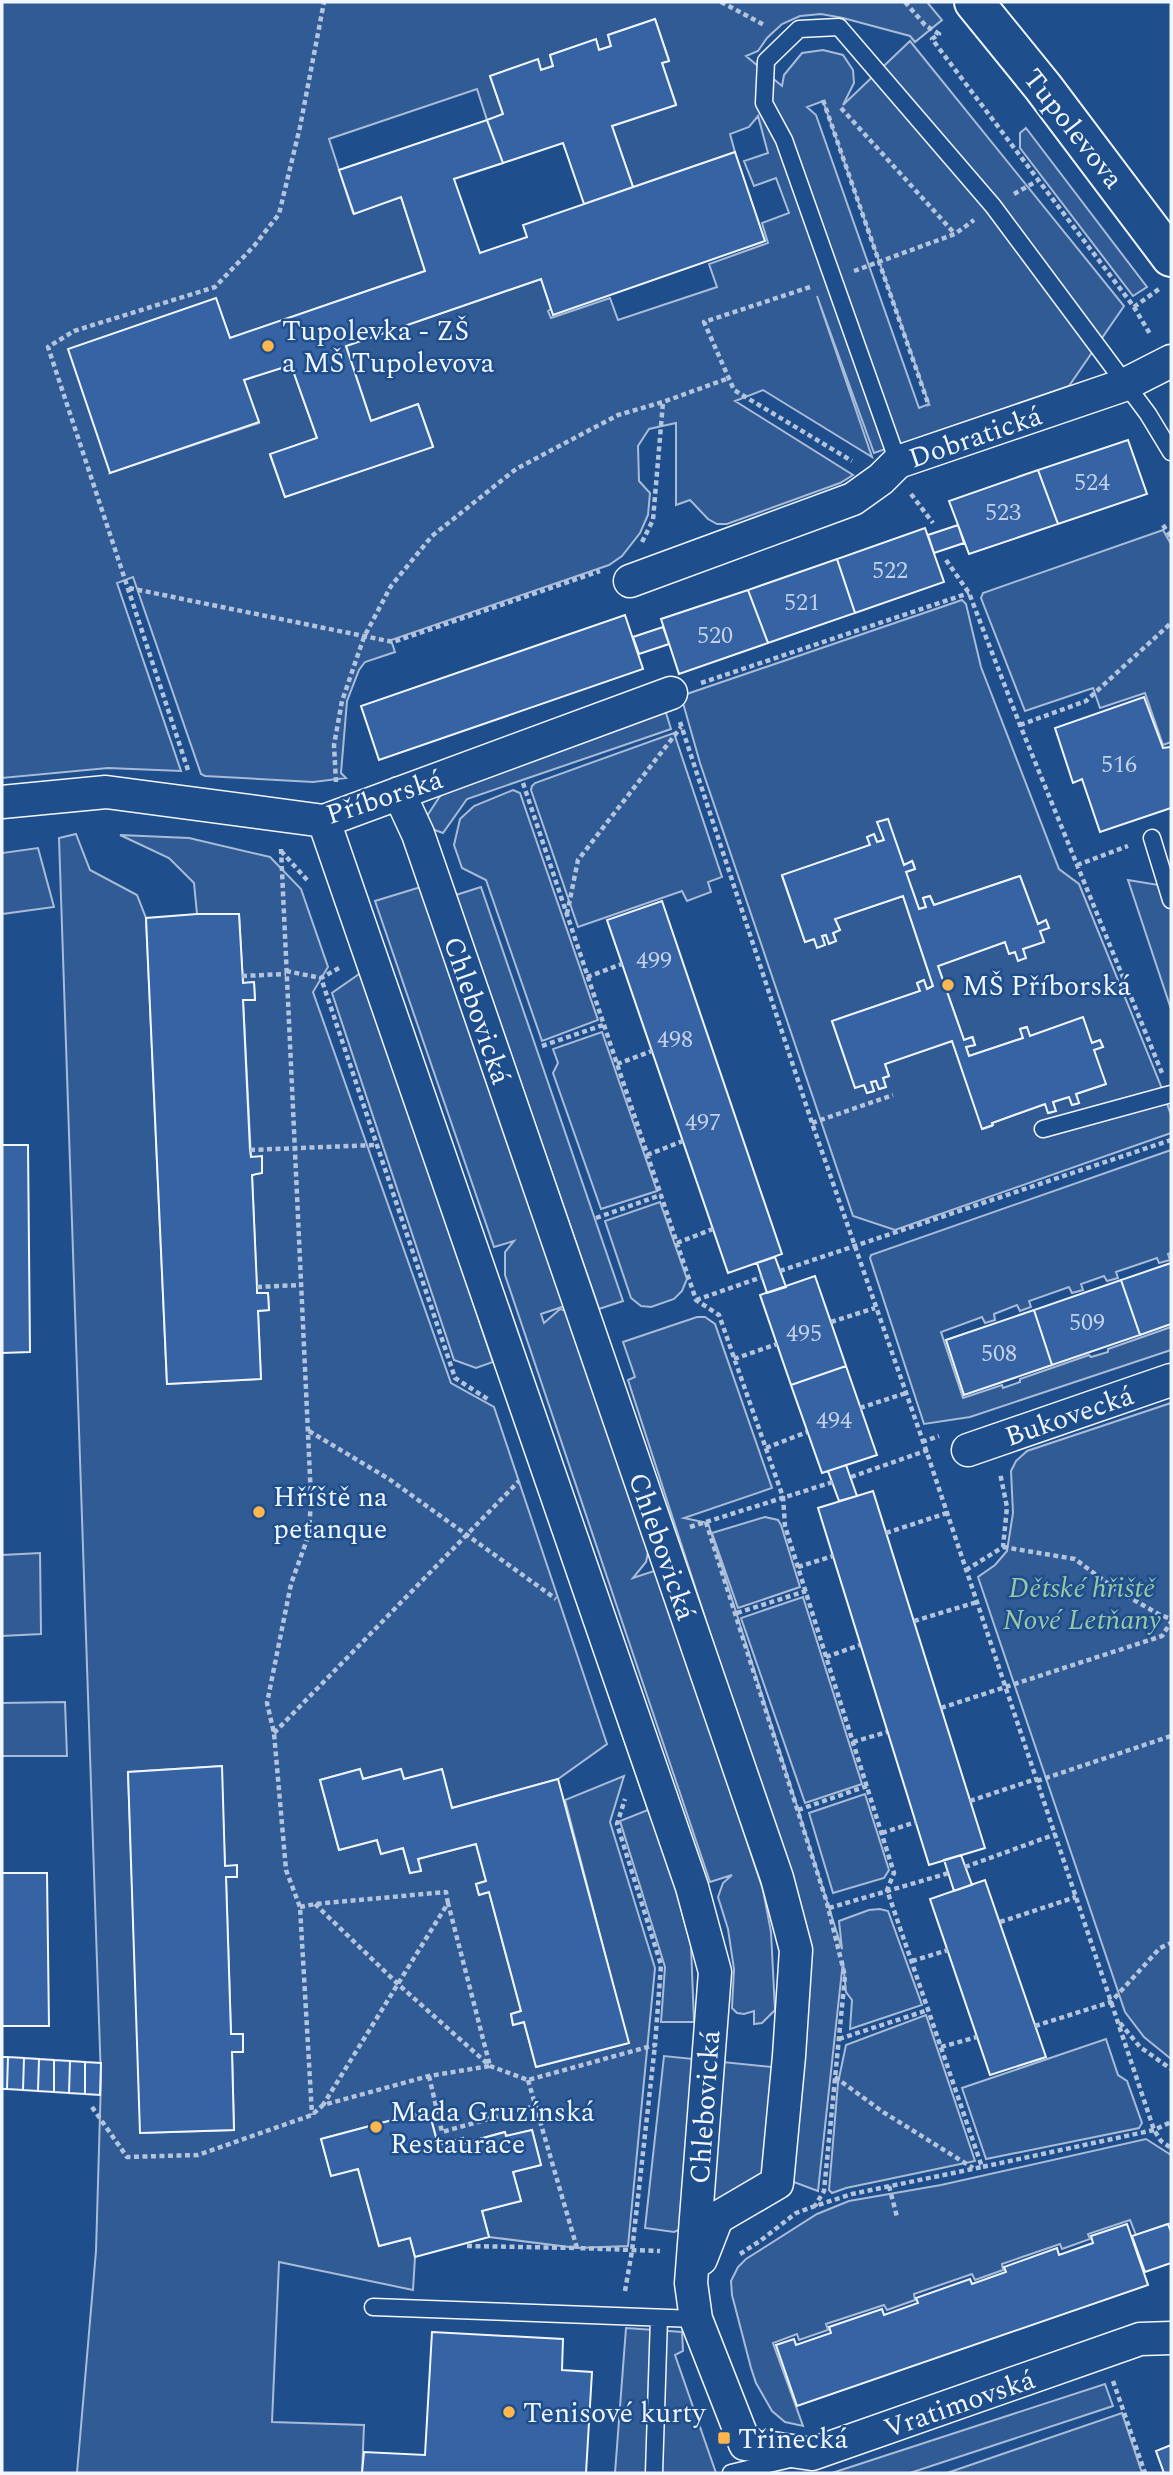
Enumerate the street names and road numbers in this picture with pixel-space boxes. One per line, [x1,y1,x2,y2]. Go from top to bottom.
street label: Tupolevova [1012,59,1134,199]
street label: Dobratická [903,394,1048,480]
street label: Příborská [321,758,449,836]
street label: Chlebovická [431,931,522,1091]
street label: Bukovecká [999,1374,1140,1458]
street label: Chlebovická [616,1467,707,1627]
street label: Chlebovická [679,2029,732,2185]
street label: Vratimovská [878,2358,1041,2450]

